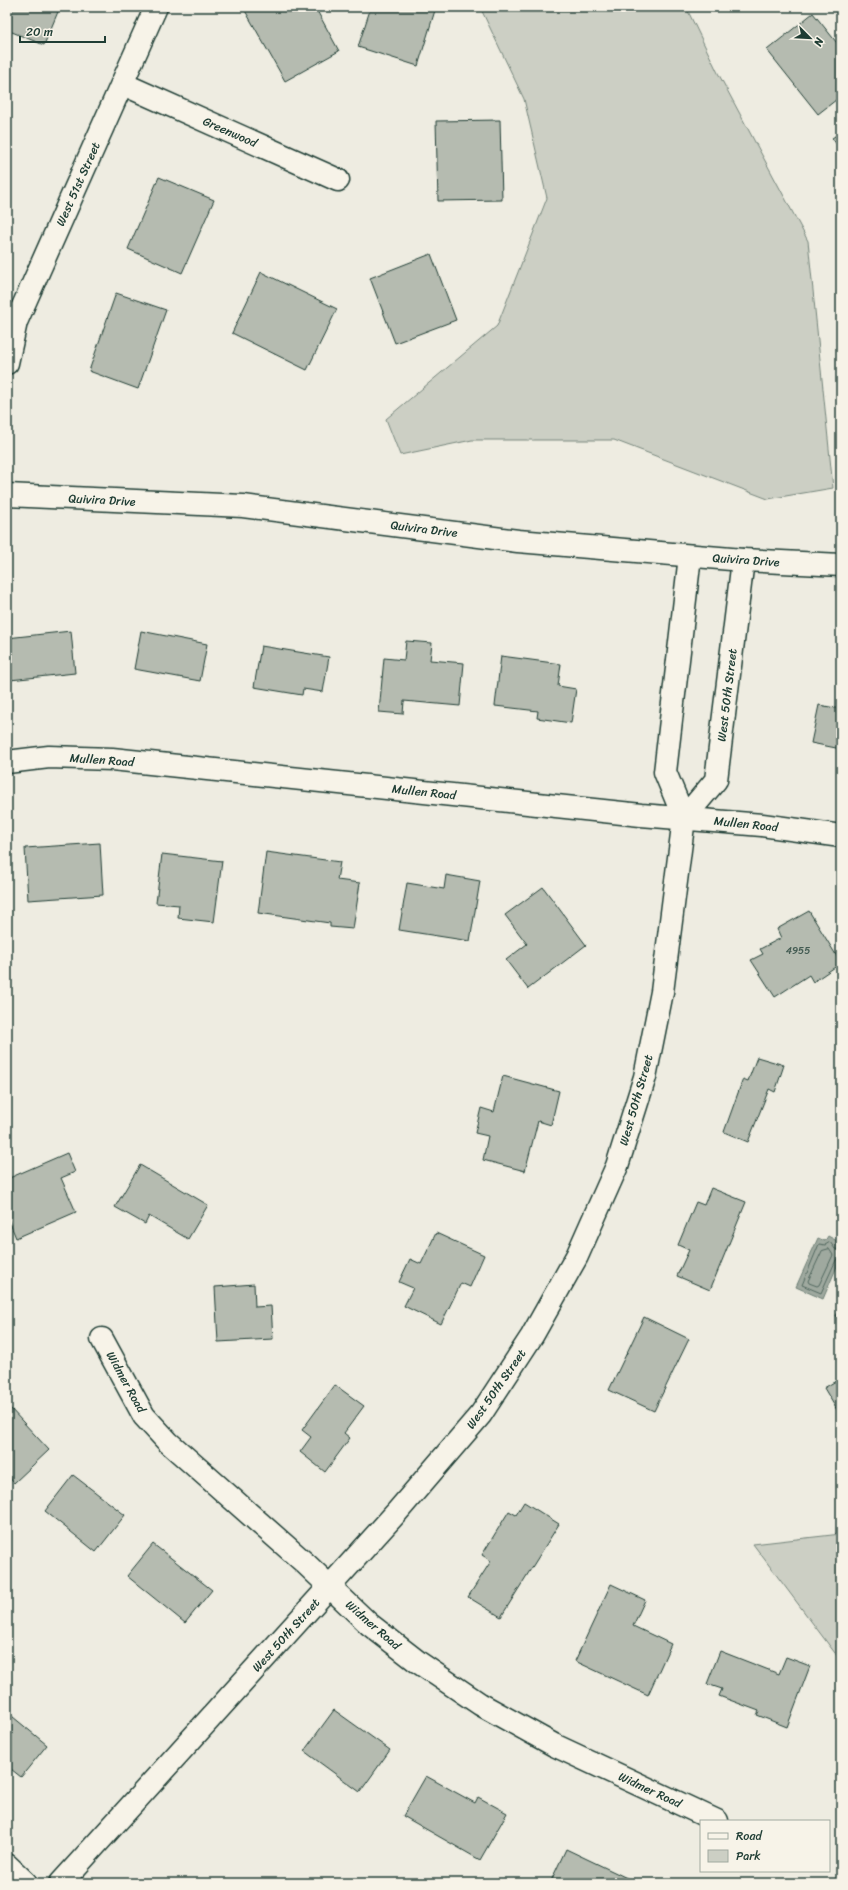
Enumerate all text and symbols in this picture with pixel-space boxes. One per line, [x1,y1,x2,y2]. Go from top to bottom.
scale bar [20,18,105,44]
north arrow [790,18,830,58]
text: 20 m [26,21,53,43]
text: N [808,34,829,50]
street label: Greenwood [199,110,262,154]
street label: West 51st Street [50,138,106,230]
street label: Quivira Drive [68,487,136,513]
street label: Quivira Drive [389,514,459,544]
street label: Quivira Drive [712,547,781,573]
street label: West 50th Street [710,647,744,743]
street label: Mullen Road [69,747,137,773]
street label: Mullen Road [391,778,459,806]
street label: Mullen Road [713,810,781,838]
house number: 4955 [786,942,810,960]
street label: West 50th Street [613,1052,659,1148]
street label: West 50th Street [460,1344,532,1434]
street label: Widmer Road [100,1347,153,1418]
street label: West 50th Street [246,1593,326,1677]
street label: Widmer Road [340,1594,407,1657]
street label: Widmer Road [615,1766,687,1815]
legend [700,1820,830,1872]
text: Road [736,1825,763,1847]
text: Park [736,1845,761,1867]

